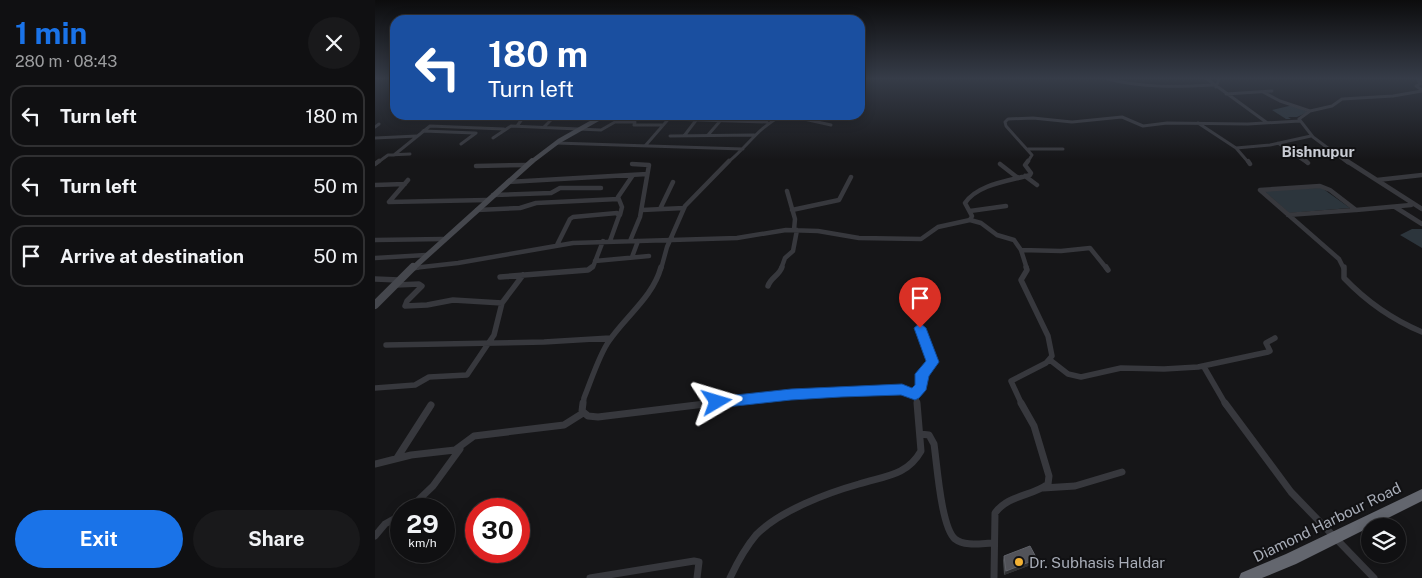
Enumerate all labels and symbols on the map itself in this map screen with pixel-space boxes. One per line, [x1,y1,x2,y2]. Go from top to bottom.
district label: Bishnupur [1281,143,1355,160]
pin [899,277,941,328]
position arrow [690,375,742,427]
street label: Diamond Harbour Road [1250,479,1404,565]
speed limit sign: 30 [465,498,530,563]
place label: Dr. Subhasis Haldar [1029,554,1165,571]
marker: Dr. Subhasis Haldar [1013,556,1025,568]

